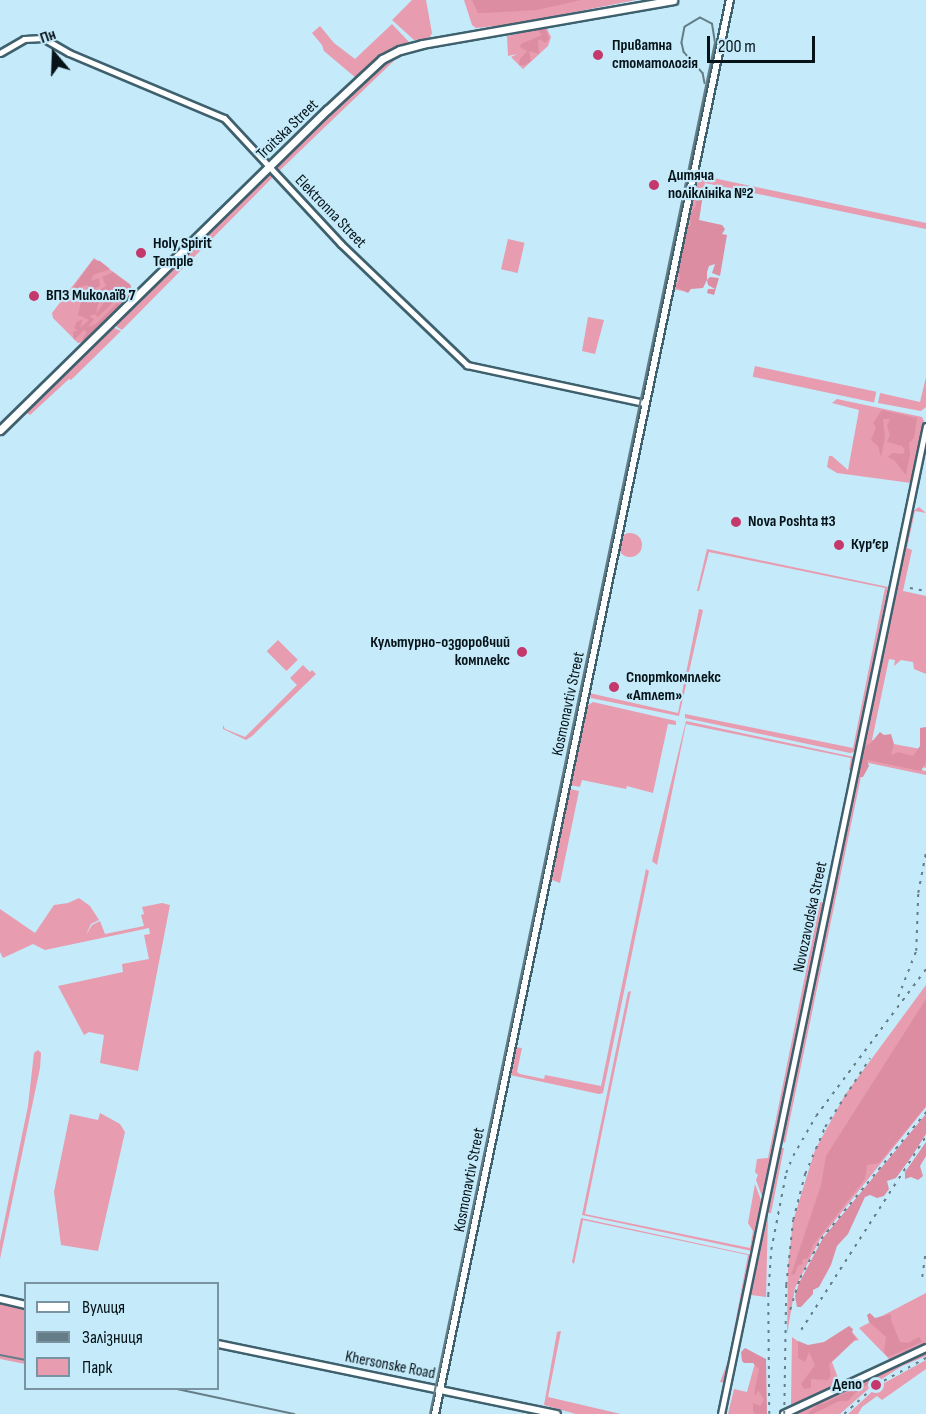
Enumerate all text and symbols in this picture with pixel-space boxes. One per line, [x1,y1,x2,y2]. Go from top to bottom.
north arrow [24,24,84,84]
scale bar [710,24,818,62]
text: Пн [38,25,58,48]
place label: Приватна стоматологія [612,36,698,74]
text: 200 m [718,36,756,57]
marker: Приватна стоматологія [589,46,607,64]
street label: Troitska Street [253,96,323,164]
place label: Дитяча поліклініка №2 [668,166,754,204]
street label: Elektronna Street [290,171,370,253]
marker: Дитяча поліклініка №2 [645,176,663,194]
place label: Holy Spirit Temple [153,234,212,272]
marker: Holy Spirit Temple [134,246,148,260]
place label: ВПЗ Миколаїв 7 [46,286,135,306]
marker: ВПЗ Миколаїв 7 [27,289,41,303]
place label: Nova Poshta #3 [748,512,836,532]
marker: Nova Poshta #3 [729,515,743,529]
place label: Кур’єр [851,535,889,555]
marker: Кур’єр [832,538,846,552]
place label: Культурно-оздоровчий комплекс [370,633,510,671]
marker: Культурно-оздоровчий комплекс [515,645,529,659]
street label: Kosmonavtiv Street [549,650,589,758]
place label: Спорткомплекс «Атлет» [626,668,721,706]
marker: Спорткомплекс «Атлет» [607,680,621,694]
street label: Novozavodska Street [790,860,832,974]
street label: Kosmonavtiv Street [450,1126,490,1234]
legend [24,1282,219,1390]
text: Вулиця [82,1297,125,1318]
text: Залізниця [82,1327,143,1348]
street label: Khersonske Road [343,1348,437,1384]
text: Парк [82,1357,112,1378]
place label: Депо [833,1375,862,1395]
marker: Депо [867,1376,885,1394]

